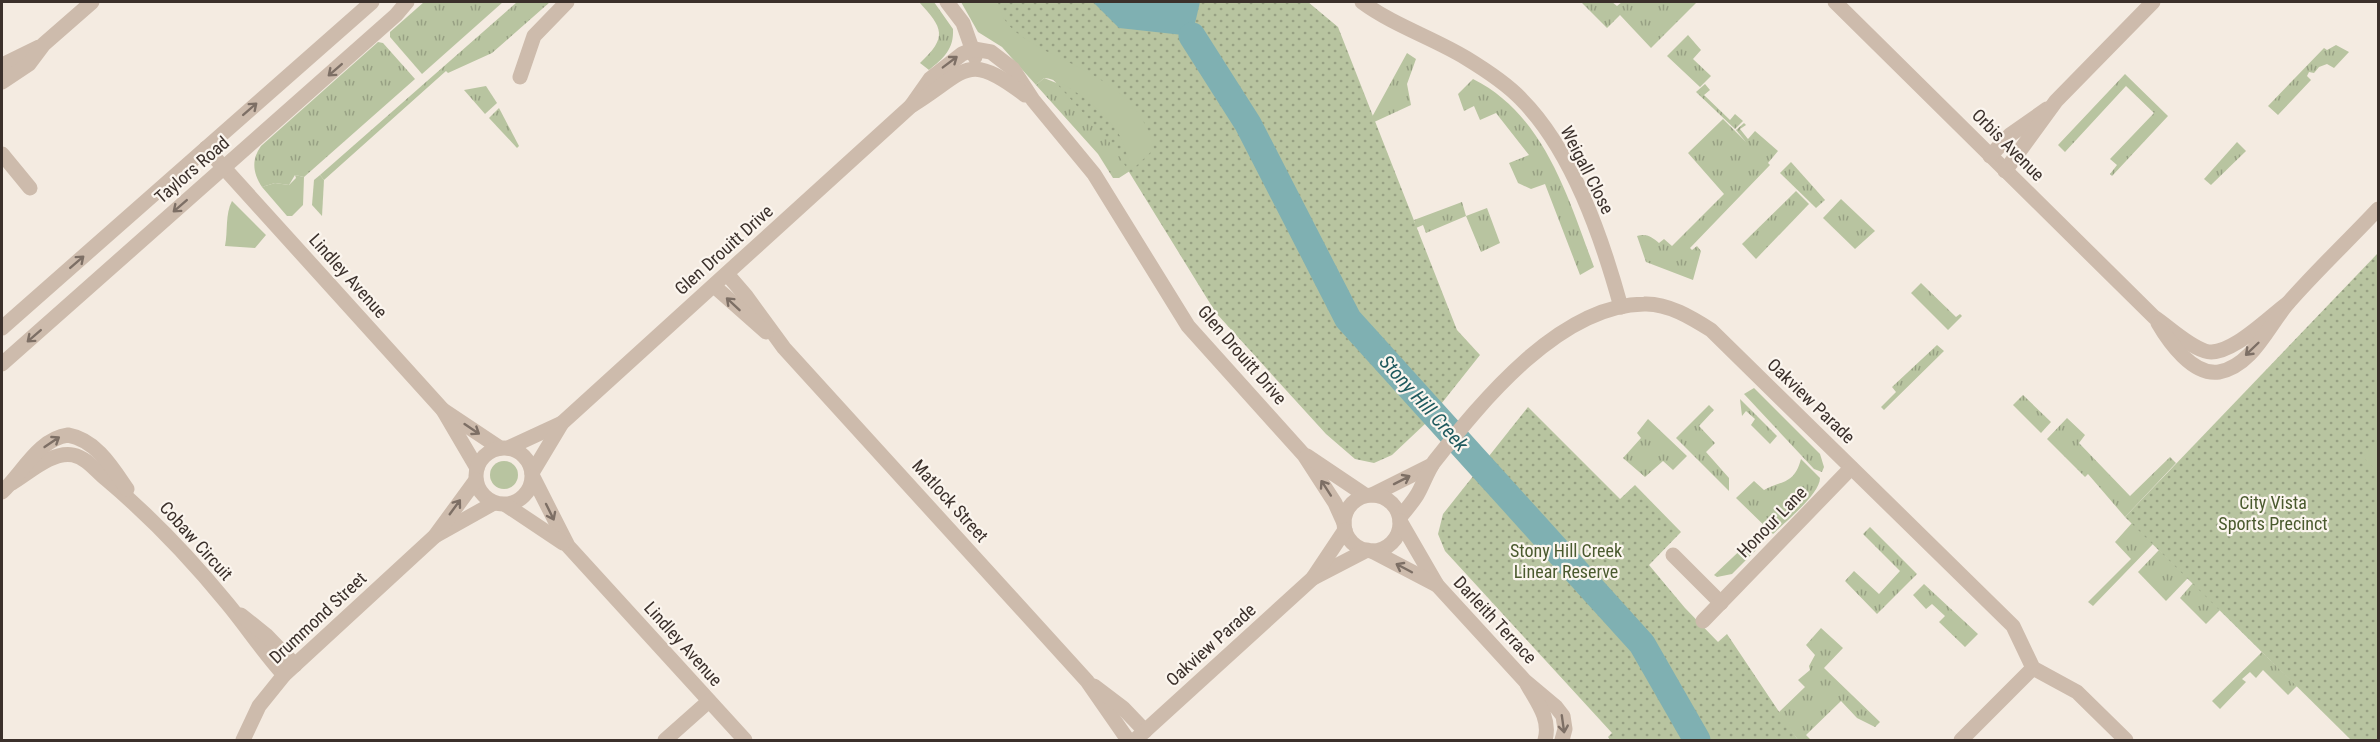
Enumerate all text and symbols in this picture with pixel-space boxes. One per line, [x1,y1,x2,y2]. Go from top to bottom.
one-way arrow [942,56,958,69]
one-way arrow [327,63,342,77]
one-way arrow [242,102,257,116]
street label: Orbis Avenue [1968,104,2049,185]
street label: Weigall Close [1556,122,1619,217]
street label: Taylors Road [150,132,233,208]
one-way arrow [172,200,188,213]
street label: Glen Drouitt Drive [670,200,777,299]
street label: Lindley Avenue [305,229,392,322]
one-way arrow [69,255,84,269]
one-way arrow [725,296,740,311]
street label: Glen Drouitt Drive [1194,301,1291,408]
one-way arrow [27,329,42,343]
one-way arrow [2245,342,2260,357]
water label: Stony Hill Creek [1375,350,1474,457]
street label: Oakview Parade [1763,354,1859,448]
one-way arrow [463,422,480,435]
one-way arrow [44,435,61,448]
street label: Matlock Street [908,455,993,546]
one-way arrow [1393,474,1411,485]
one-way arrow [1319,480,1332,497]
street label: Honour Lane [1733,482,1811,562]
park label: City Vista Sports Precinct [2218,492,2328,534]
street label: Cobaw Circuit [156,497,237,584]
one-way arrow [448,500,461,516]
one-way arrow [544,503,556,521]
park label: Stony Hill Creek Linear Reserve [1510,540,1622,582]
one-way arrow [1396,562,1414,573]
street label: Drummond Street [265,567,370,668]
street label: Darleith Terrace [1450,572,1541,668]
street label: Lindley Avenue [640,597,727,690]
street label: Oakview Parade [1162,599,1260,690]
one-way arrow [1557,714,1568,733]

